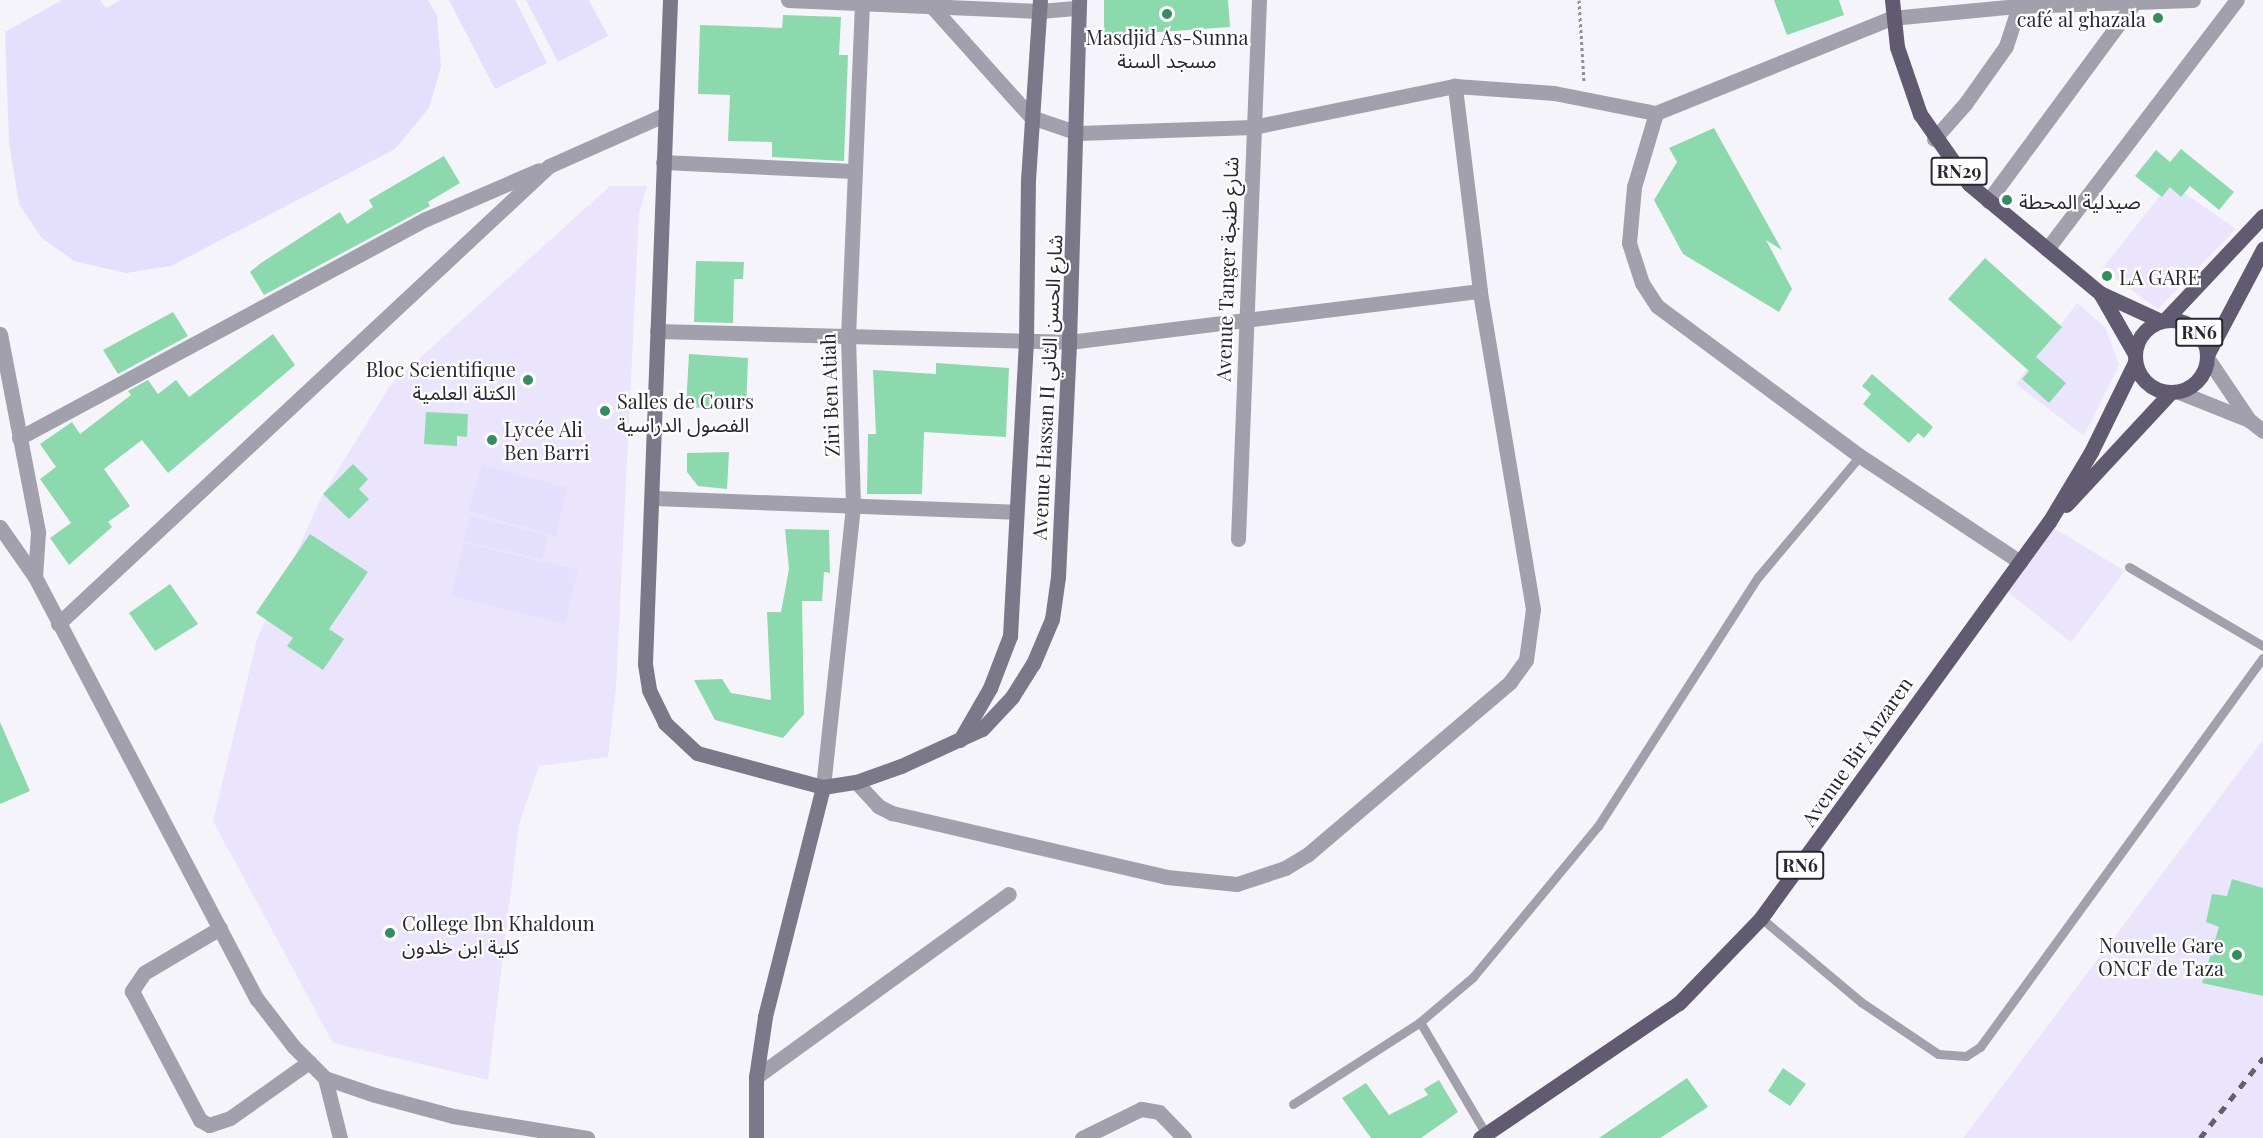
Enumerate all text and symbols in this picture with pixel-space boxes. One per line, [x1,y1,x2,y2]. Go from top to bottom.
place label: café al ghazala [2017,6,2146,30]
marker: Masdjid As-Sunna مسجد السنة [1160,7,1174,21]
marker: café al ghazala [2151,11,2165,25]
place label: Masdjid As-Sunna مسجد السنة [1085,24,1249,71]
street label: Avenue Tanger شارع طنجة [1210,156,1242,382]
road number: RN29 [1930,156,1988,186]
place label: صيدلية المحطة [2019,188,2141,212]
marker: صيدلية المحطة [2000,193,2014,207]
street label: Avenue Hassan II شارع الحسن الثاني [1026,234,1066,540]
place label: LA GARE [2119,264,2200,288]
marker: LA GARE [2100,269,2114,283]
road number: RN6 [2175,317,2223,347]
street label: Ziri Ben Atiah [815,332,843,458]
place label: Bloc Scientifique الكتلة العلمية [366,356,516,403]
marker: Bloc Scientifique الكتلة العلمية [521,373,535,387]
place label: Salles de Cours الفصول الدراسية [617,388,754,435]
marker: Salles de Cours الفصول الدراسية [598,404,612,418]
place label: Lycée Ali Ben Barri [504,416,590,463]
marker: Lycée Ali Ben Barri [485,433,499,447]
street label: Avenue Bir Anzaren [1795,671,1917,831]
road number: RN6 [1776,850,1824,880]
place label: College Ibn Khaldoun كلية ابن خلدون [402,910,595,957]
marker: College Ibn Khaldoun كلية ابن خلدون [383,926,397,940]
place label: Nouvelle Gare ONCF de Taza [2097,932,2224,979]
marker: Nouvelle Gare ONCF de Taza [2228,946,2246,964]

